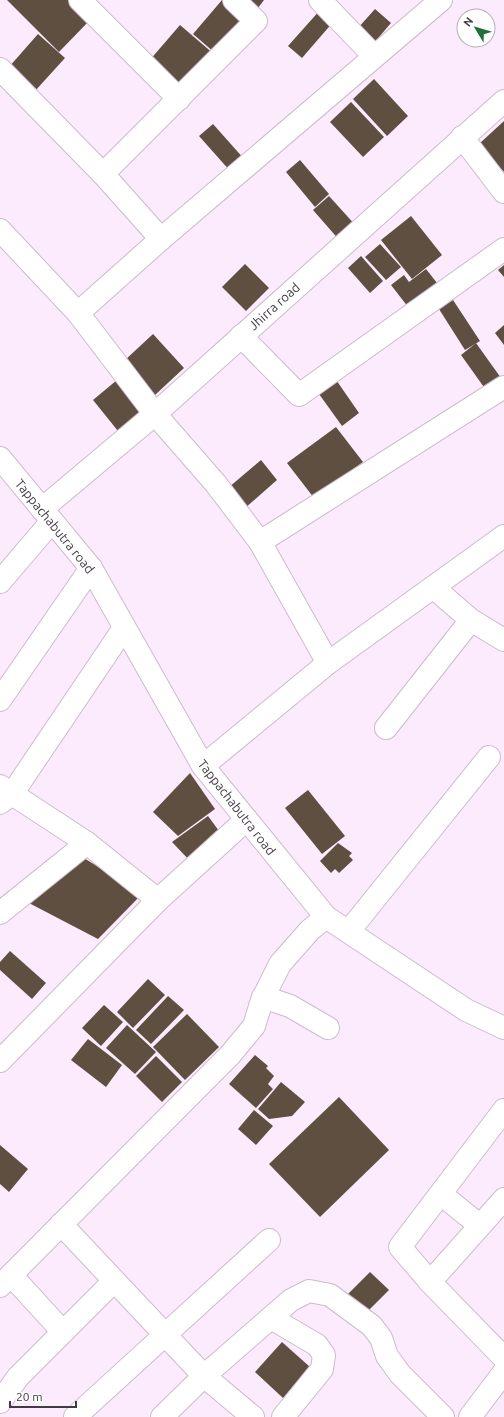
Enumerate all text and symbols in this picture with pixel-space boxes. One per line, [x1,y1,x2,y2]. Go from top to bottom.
north arrow [456,8,496,48]
text: N [461,15,475,29]
street label: Jhirra road [246,280,302,332]
street label: Tappachabutra road [13,476,97,576]
street label: Tappachabutra road [195,757,279,857]
scale bar [10,1383,76,1409]
text: 20 m [16,1390,43,1403]

